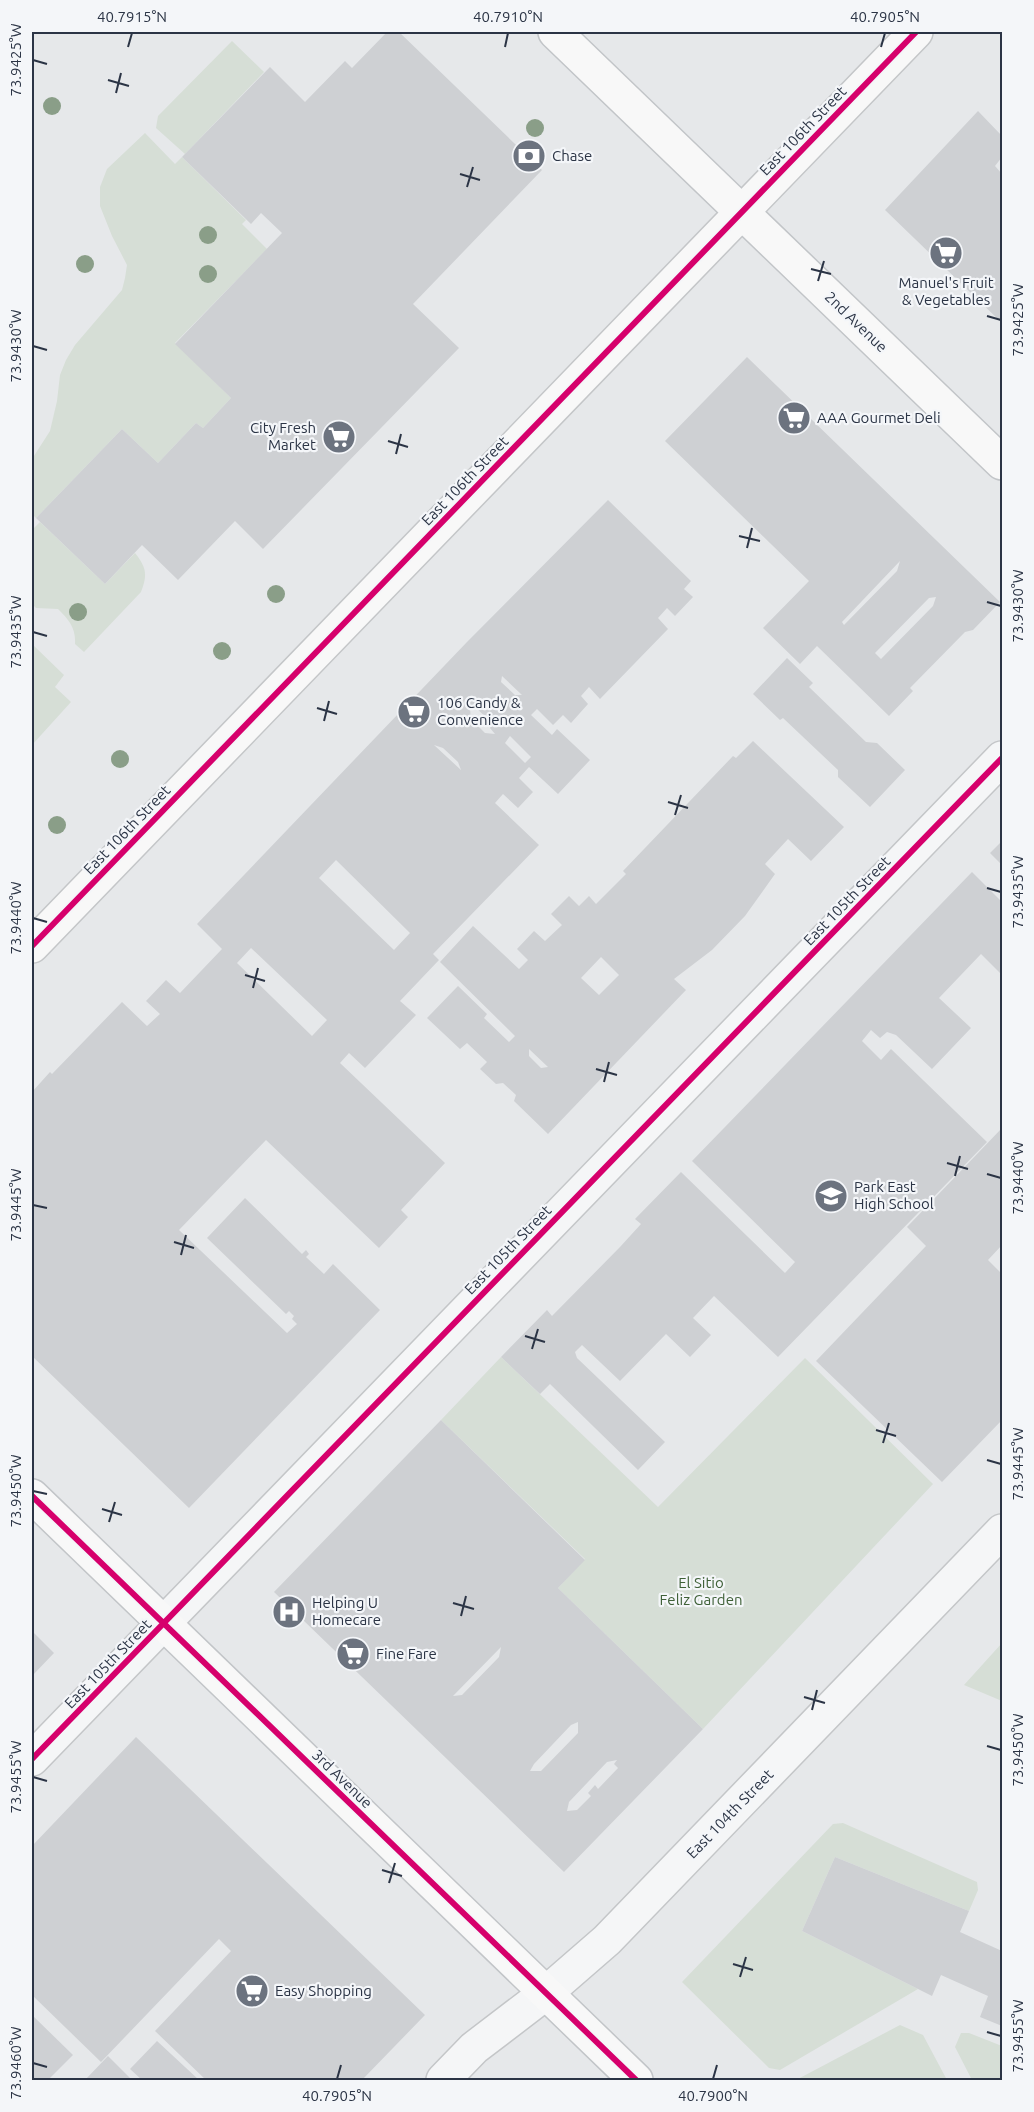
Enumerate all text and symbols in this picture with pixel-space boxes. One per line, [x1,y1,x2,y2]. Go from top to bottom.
text: 40.7915°N [97,8,167,25]
text: 40.7910°N [473,8,543,25]
text: 40.7905°N [850,8,920,25]
text: 73.9425°W [7,23,24,97]
street label: East 106th Street [756,83,850,179]
bank icon: Chase [511,138,547,174]
place label: Chase [552,147,592,164]
supermarket icon: Manuel's Fruit & Vegetables [928,235,964,271]
place label: Manuel's Fruit & Vegetables [898,274,994,308]
text: 73.9425°W [1009,283,1026,357]
street label: 2nd Avenue [822,288,891,355]
text: 73.9430°W [7,309,24,383]
supermarket icon: AAA Gourmet Deli [776,400,812,436]
place label: AAA Gourmet Deli [817,409,941,426]
place label: City Fresh Market [250,419,316,453]
supermarket icon: City Fresh Market [321,419,357,455]
street label: East 106th Street [418,433,512,529]
text: 73.9430°W [1009,569,1026,643]
text: 73.9435°W [7,595,24,669]
supermarket icon: 106 Candy & Convenience [396,694,432,730]
place label: 106 Candy & Convenience [437,694,523,728]
street label: East 106th Street [80,782,174,878]
street label: East 105th Street [800,853,894,949]
text: 73.9435°W [1009,855,1026,929]
text: 73.9440°W [7,881,24,955]
text: 73.9440°W [1009,1141,1026,1215]
text: 73.9445°W [7,1168,24,1242]
school or university icon: Park East High School [813,1178,849,1214]
place label: Park East High School [854,1178,934,1212]
street label: East 105th Street [461,1202,555,1298]
text: 73.9445°W [1009,1427,1026,1501]
text: 73.9450°W [7,1454,24,1528]
park label: El Sitio Feliz Garden [659,1574,743,1608]
hospital icon: Helping U Homecare [271,1594,307,1630]
place label: Helping U Homecare [312,1594,381,1628]
street label: East 105th Street [61,1616,155,1712]
supermarket icon: Fine Fare [335,1636,371,1672]
place label: Fine Fare [376,1645,437,1662]
text: 73.9450°W [1009,1713,1026,1787]
text: 73.9455°W [7,1740,24,1814]
street label: 3rd Avenue [309,1746,376,1811]
street label: East 104th Street [683,1766,777,1862]
supermarket icon: Easy Shopping [234,1973,270,2009]
place label: Easy Shopping [275,1982,372,1999]
text: 73.9455°W [1009,1999,1026,2073]
text: 73.9460°W [7,2026,24,2100]
text: 40.7905°N [302,2087,372,2104]
text: 40.7900°N [678,2087,748,2104]

